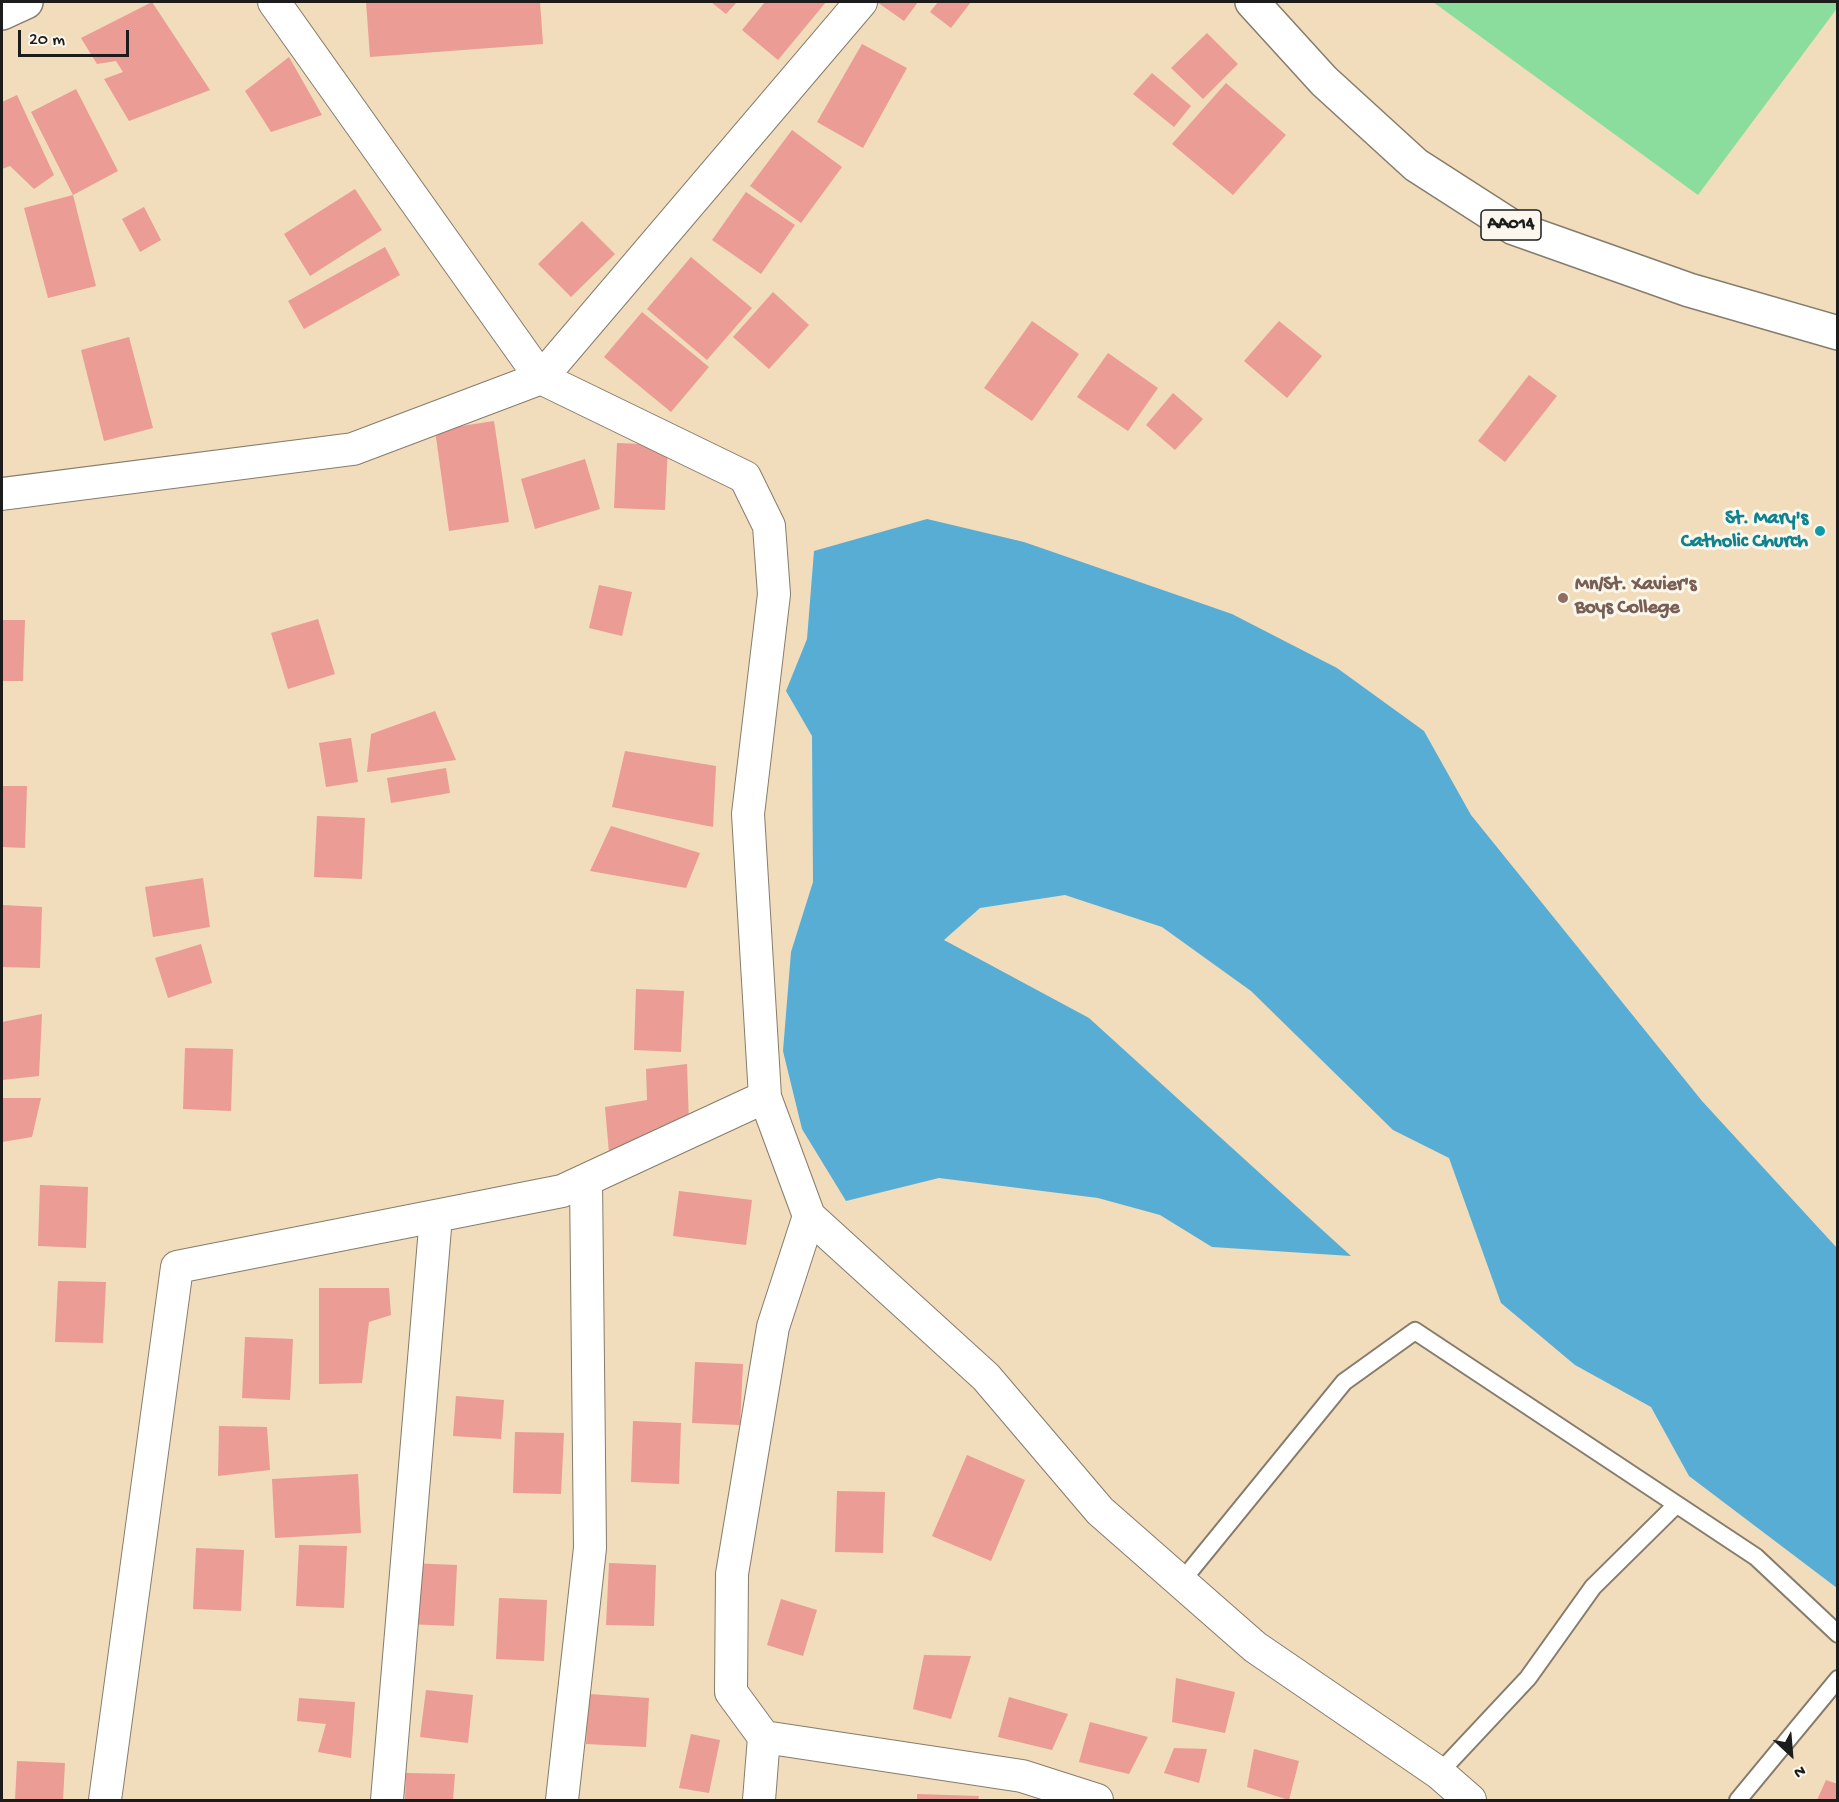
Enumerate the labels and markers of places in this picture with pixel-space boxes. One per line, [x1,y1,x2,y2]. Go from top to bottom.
place label: St. Mary's Catholic Church [1681,508,1808,555]
marker: St. Mary's Catholic Church [1813,524,1827,538]
place label: Mn/St. Xavier's Boys College [1575,574,1696,621]
marker: Mn/St. Xavier's Boys College [1556,591,1570,605]

